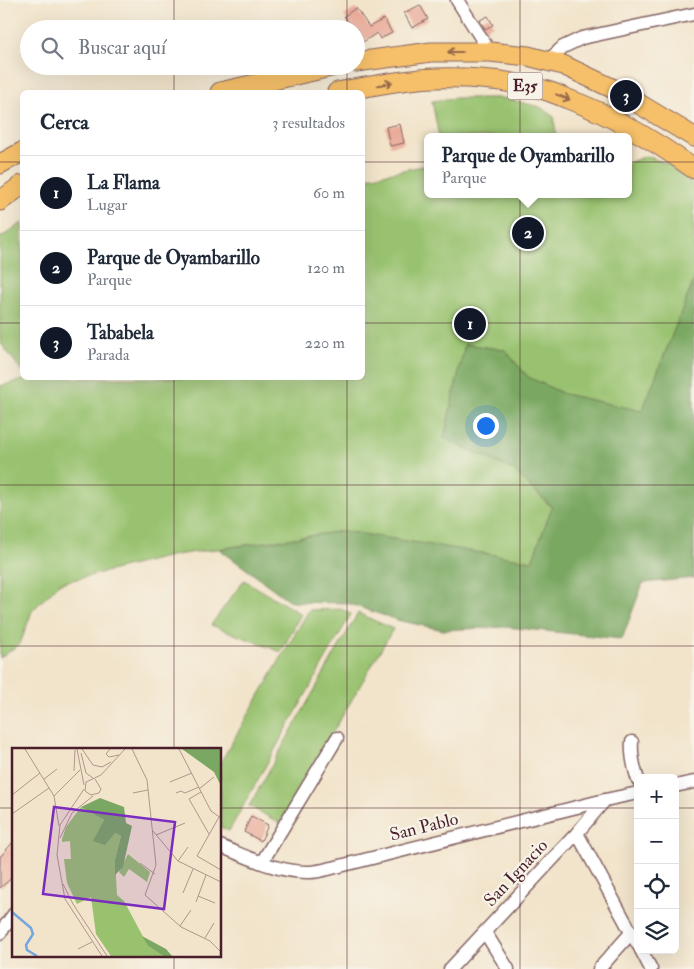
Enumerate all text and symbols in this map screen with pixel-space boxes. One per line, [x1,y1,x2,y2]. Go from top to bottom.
search box [20,20,365,75]
icon: search [38,34,66,62]
text: Buscar aquí [78,36,166,60]
one-way arrow [447,47,464,57]
road number: E35 [508,72,542,100]
pin: 3 [610,77,642,115]
one-way arrow [377,79,393,89]
one-way arrow [555,93,570,102]
text: Cerca [40,109,89,136]
text: 3 resultados [272,113,345,133]
popup [424,133,632,198]
text: Parque de Oyambarillo [442,144,614,168]
text: Parque [442,168,486,188]
text: La Flama [87,171,160,195]
text: 1 [53,183,59,203]
text: 60 m [313,183,345,203]
text: Lugar [87,195,127,215]
pin: 2 [512,214,544,252]
text: Parque de Oyambarillo [87,246,260,270]
text: 2 [52,258,60,278]
text: 120 m [307,258,345,278]
text: Parque [87,270,132,290]
pin: 1 [454,305,486,343]
text: Tababela [87,321,154,345]
text: 3 [53,333,59,353]
text: 220 m [305,333,345,353]
text: Parada [87,345,130,365]
your location [473,413,499,439]
inset map [12,748,221,956]
map controls [634,774,679,954]
button: + [634,774,679,819]
street label: San Pablo [387,807,461,847]
button: − [634,819,679,864]
street label: San Ignacio [479,834,553,912]
button: locate [634,864,679,909]
button: layers [634,909,679,954]

